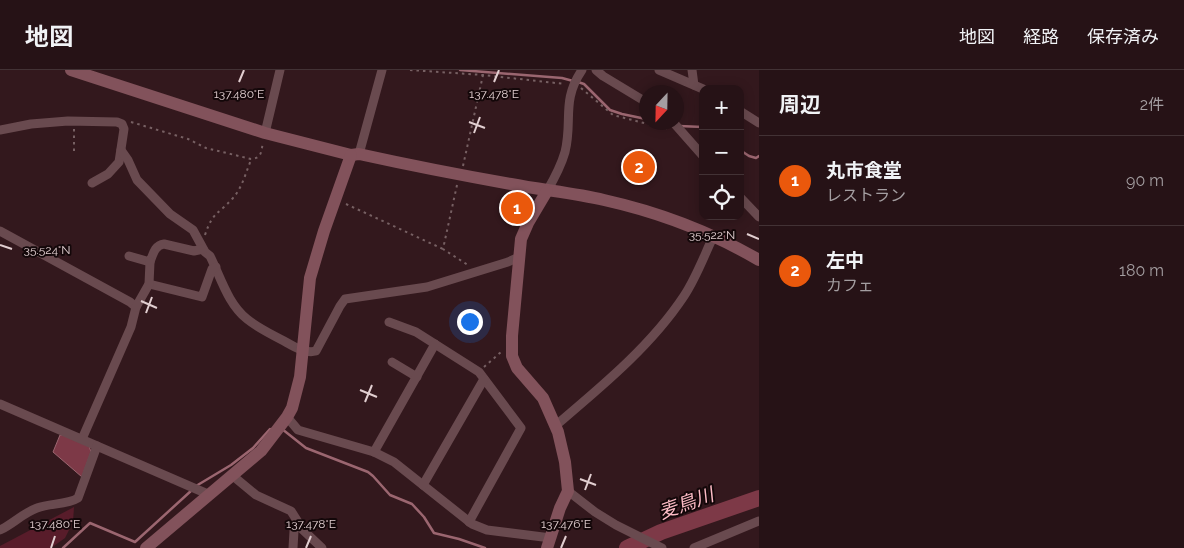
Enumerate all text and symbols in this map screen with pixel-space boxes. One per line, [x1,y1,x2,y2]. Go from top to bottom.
text: 地図 [25,22,73,51]
text: 地図 [959,26,995,47]
text: 経路 [1023,26,1059,47]
text: 保存済み [1087,26,1159,47]
north arrow [639,85,684,130]
map controls [699,85,744,220]
button: + [699,85,744,130]
text: 137.480°E [214,87,264,101]
text: 137.478°E [469,87,519,101]
text: 周辺 [779,92,821,117]
text: 2件 [1140,95,1164,114]
button: − [699,130,744,175]
pin: 2 [623,148,655,186]
text: 丸市食堂 [826,159,902,181]
text: 1 [791,171,799,190]
text: 90 m [1126,171,1164,190]
button: locate [699,175,744,220]
text: レストラン [826,186,906,205]
pin: 1 [501,189,533,227]
text: 35.522°N [689,228,735,242]
text: 35.524°N [24,243,70,257]
text: 左中 [826,249,864,271]
text: 2 [790,261,800,280]
text: 180 m [1119,261,1164,280]
text: カフェ [826,276,874,295]
your location [457,309,483,335]
water label: 麦鳥川 [655,482,718,523]
text: 137.480°E [30,517,80,531]
text: 137.478°E [286,517,336,531]
text: 137.476°E [541,517,591,531]

